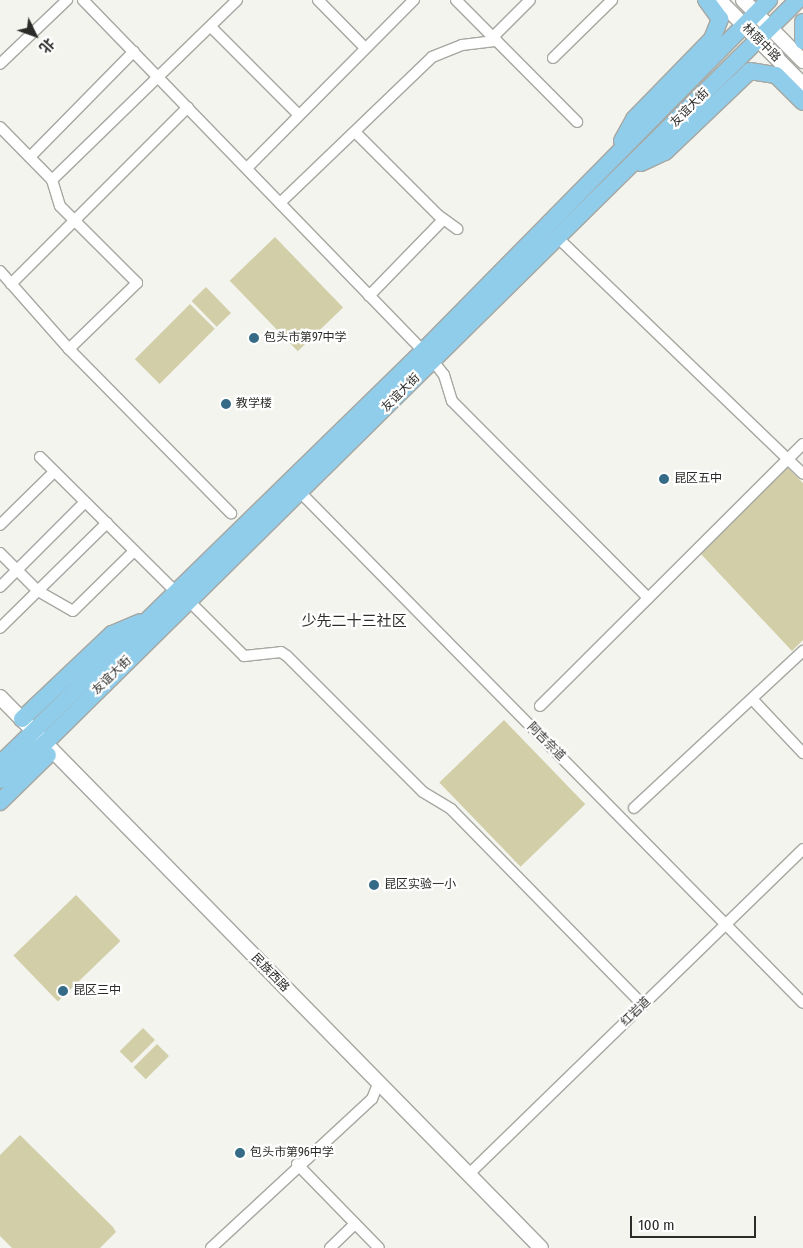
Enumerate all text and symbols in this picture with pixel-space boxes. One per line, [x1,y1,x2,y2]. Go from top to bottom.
north arrow [10,10,60,60]
street label: 林荫中路 [739,21,783,65]
text: 北 [36,34,58,56]
street label: 友谊大街 [668,86,712,130]
place label: 包头市第97中学 [264,331,347,345]
marker: 包头市第97中学 [248,332,260,344]
street label: 友谊大街 [379,371,423,415]
place label: 教学楼 [236,397,272,411]
marker: 教学楼 [220,398,232,410]
place label: 昆区五中 [674,472,722,486]
marker: 昆区五中 [658,473,670,485]
district label: 少先二十三社区 [302,613,406,631]
street label: 友谊大街 [90,654,134,698]
street label: 阿吉奈道 [524,720,568,764]
place label: 昆区实验一小 [384,878,456,892]
marker: 昆区实验一小 [368,879,380,891]
street label: 民族西路 [248,951,292,995]
place label: 昆区三中 [73,984,121,998]
marker: 昆区三中 [57,985,69,997]
street label: 红岩道 [618,994,654,1030]
place label: 包头市第96中学 [250,1146,334,1160]
marker: 包头市第96中学 [234,1147,246,1159]
scale bar [633,1206,759,1238]
text: 100 m [638,1216,675,1234]

